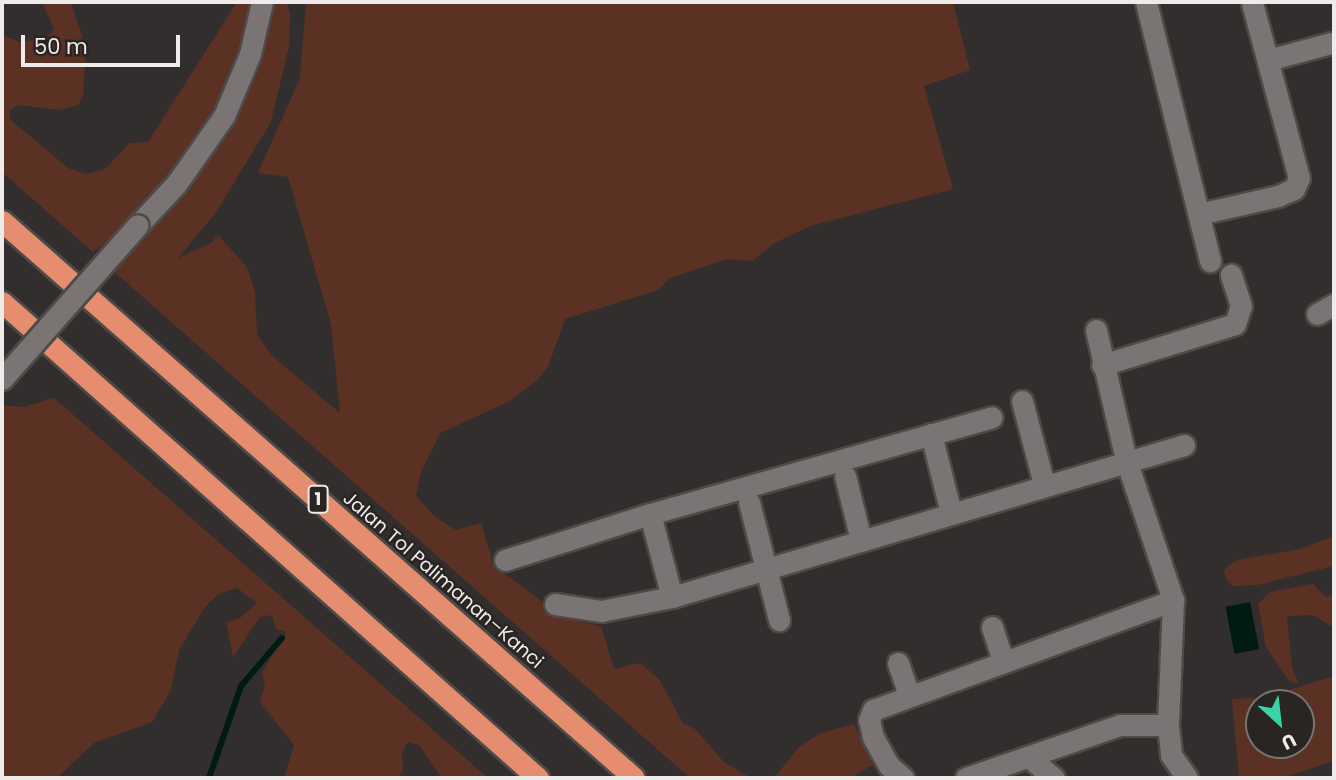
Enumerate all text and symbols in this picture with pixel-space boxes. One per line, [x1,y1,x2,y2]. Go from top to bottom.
scale bar [24,21,184,65]
text: 50 m [34,32,88,61]
road number: 1 [308,485,328,514]
street label: Jalan Tol Palimanan–Kanci [338,487,548,673]
north arrow [1245,689,1315,759]
text: U [1277,726,1301,756]

